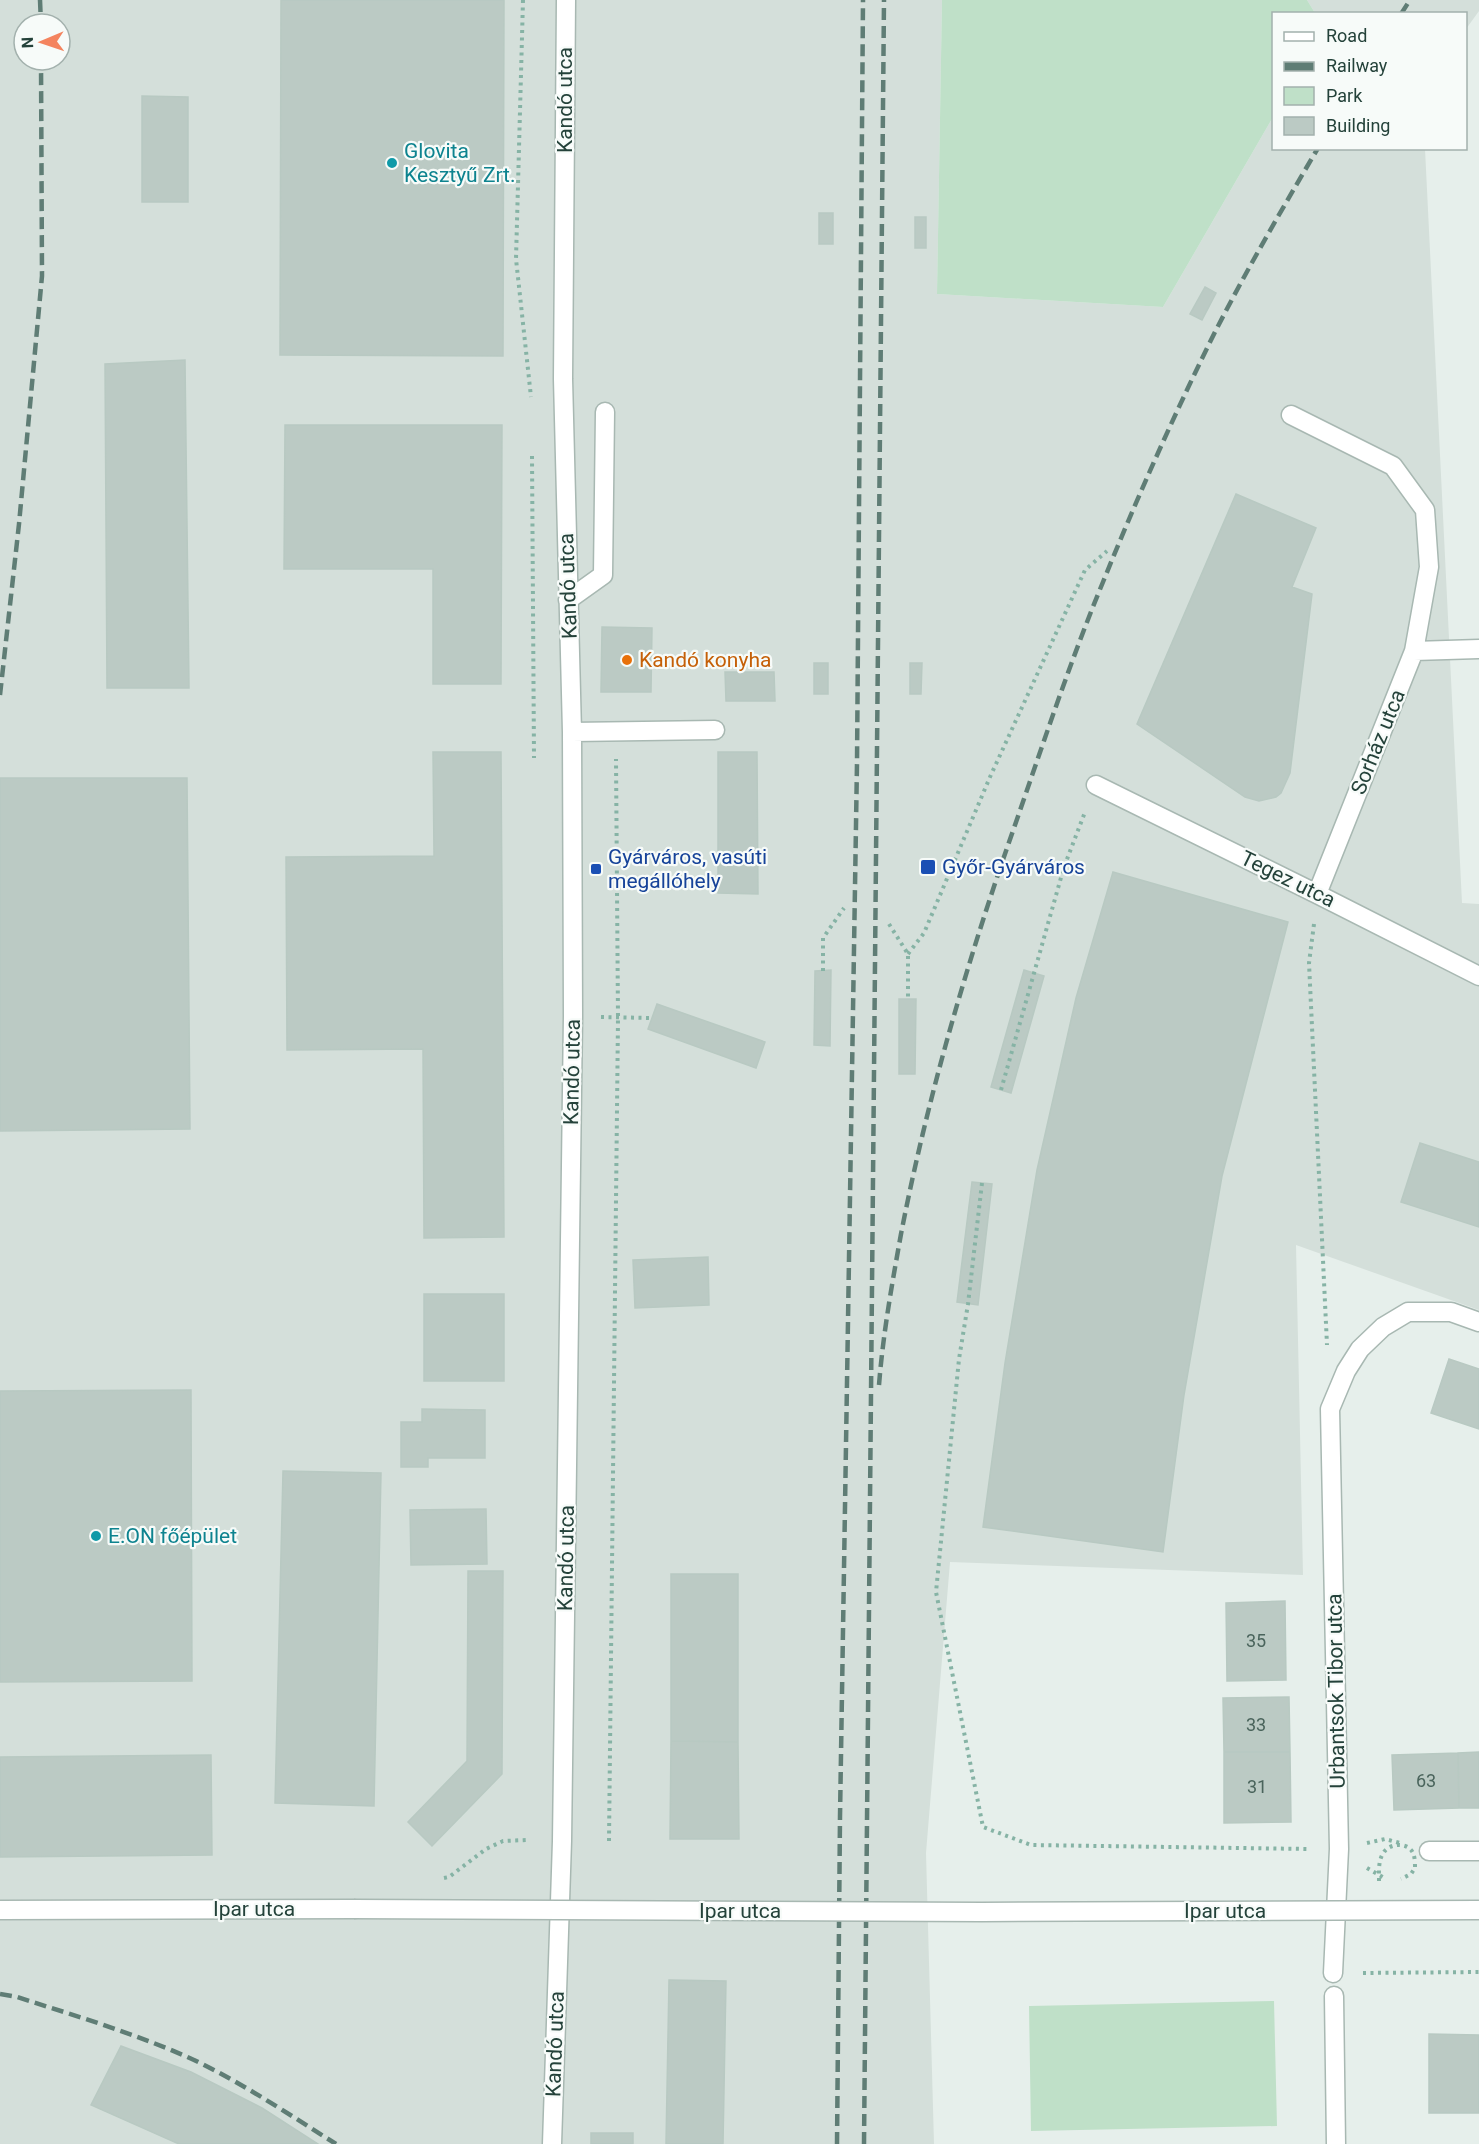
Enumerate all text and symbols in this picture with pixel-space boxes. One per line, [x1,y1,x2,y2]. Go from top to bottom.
north arrow [12,12,72,72]
legend [1272,12,1467,150]
text: Road [1326,25,1367,46]
text: N [18,37,37,48]
street label: Kandó utca [553,47,577,153]
text: Railway [1326,55,1388,76]
text: Park [1326,85,1363,106]
text: Building [1326,115,1390,136]
place label: Glovita Kesztyű Zrt. [404,139,516,187]
marker: Glovita Kesztyű Zrt. [385,156,399,170]
street label: Kandó utca [554,533,582,639]
place label: Kandó konyha [639,648,771,672]
marker: Kandó konyha [620,653,634,667]
street label: Sorház utca [1346,686,1410,798]
place label: Gyárváros, vasúti megállóhely [608,845,767,893]
street label: Tegez utca [1237,846,1339,912]
place label: Győr-Gyárváros [942,855,1085,879]
marker: Győr-Gyárváros [919,858,937,876]
marker: Gyárváros, vasúti megállóhely [589,862,603,876]
street label: Kandó utca [559,1019,585,1125]
street label: Kandó utca [553,1505,579,1611]
place label: E.ON főépület [108,1524,237,1548]
marker: E.ON főépület [89,1529,103,1543]
street label: Urbantsok Tibor utca [1322,1593,1350,1789]
house number: 35 [1246,1630,1266,1651]
house number: 33 [1246,1714,1266,1735]
house number: 63 [1416,1770,1436,1791]
house number: 31 [1247,1776,1267,1797]
street label: Ipar utca [213,1897,295,1921]
street label: Ipar utca [699,1899,781,1923]
street label: Ipar utca [1184,1899,1266,1923]
street label: Kandó utca [541,1991,569,2097]

